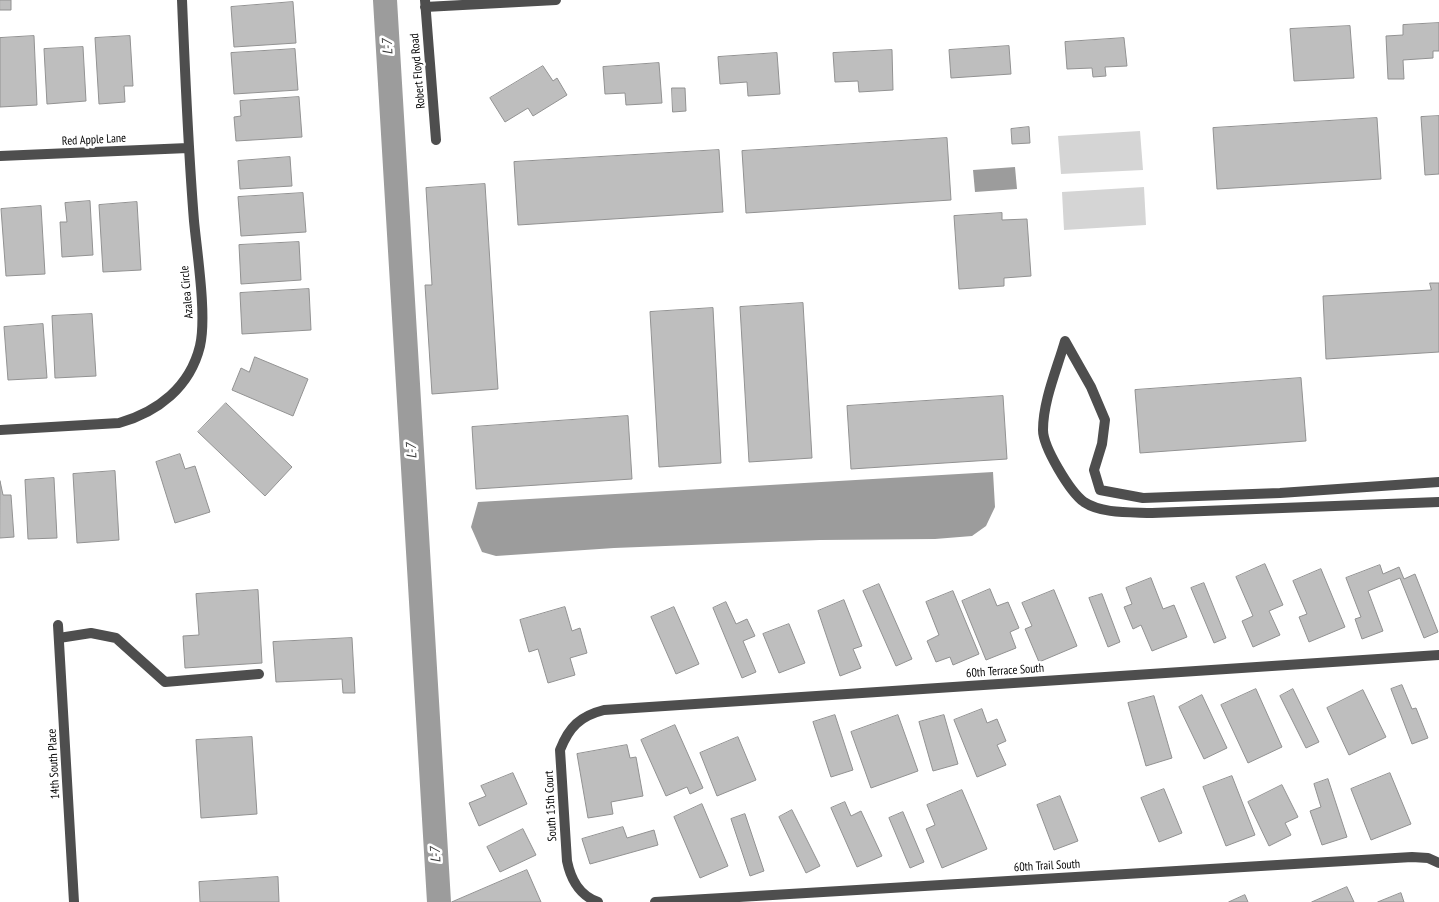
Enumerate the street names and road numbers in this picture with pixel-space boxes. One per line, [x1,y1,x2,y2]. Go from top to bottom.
street label: Robert Floyd Road [408,33,428,109]
street label: Red Apple Lane [62,131,126,149]
street label: Azalea Circle [178,265,196,319]
street label: 60th Terrace South [966,661,1044,681]
street label: 14th South Place [45,728,63,800]
street label: South 15th Court [542,770,560,842]
street label: 60th Trail South [1013,857,1081,875]

